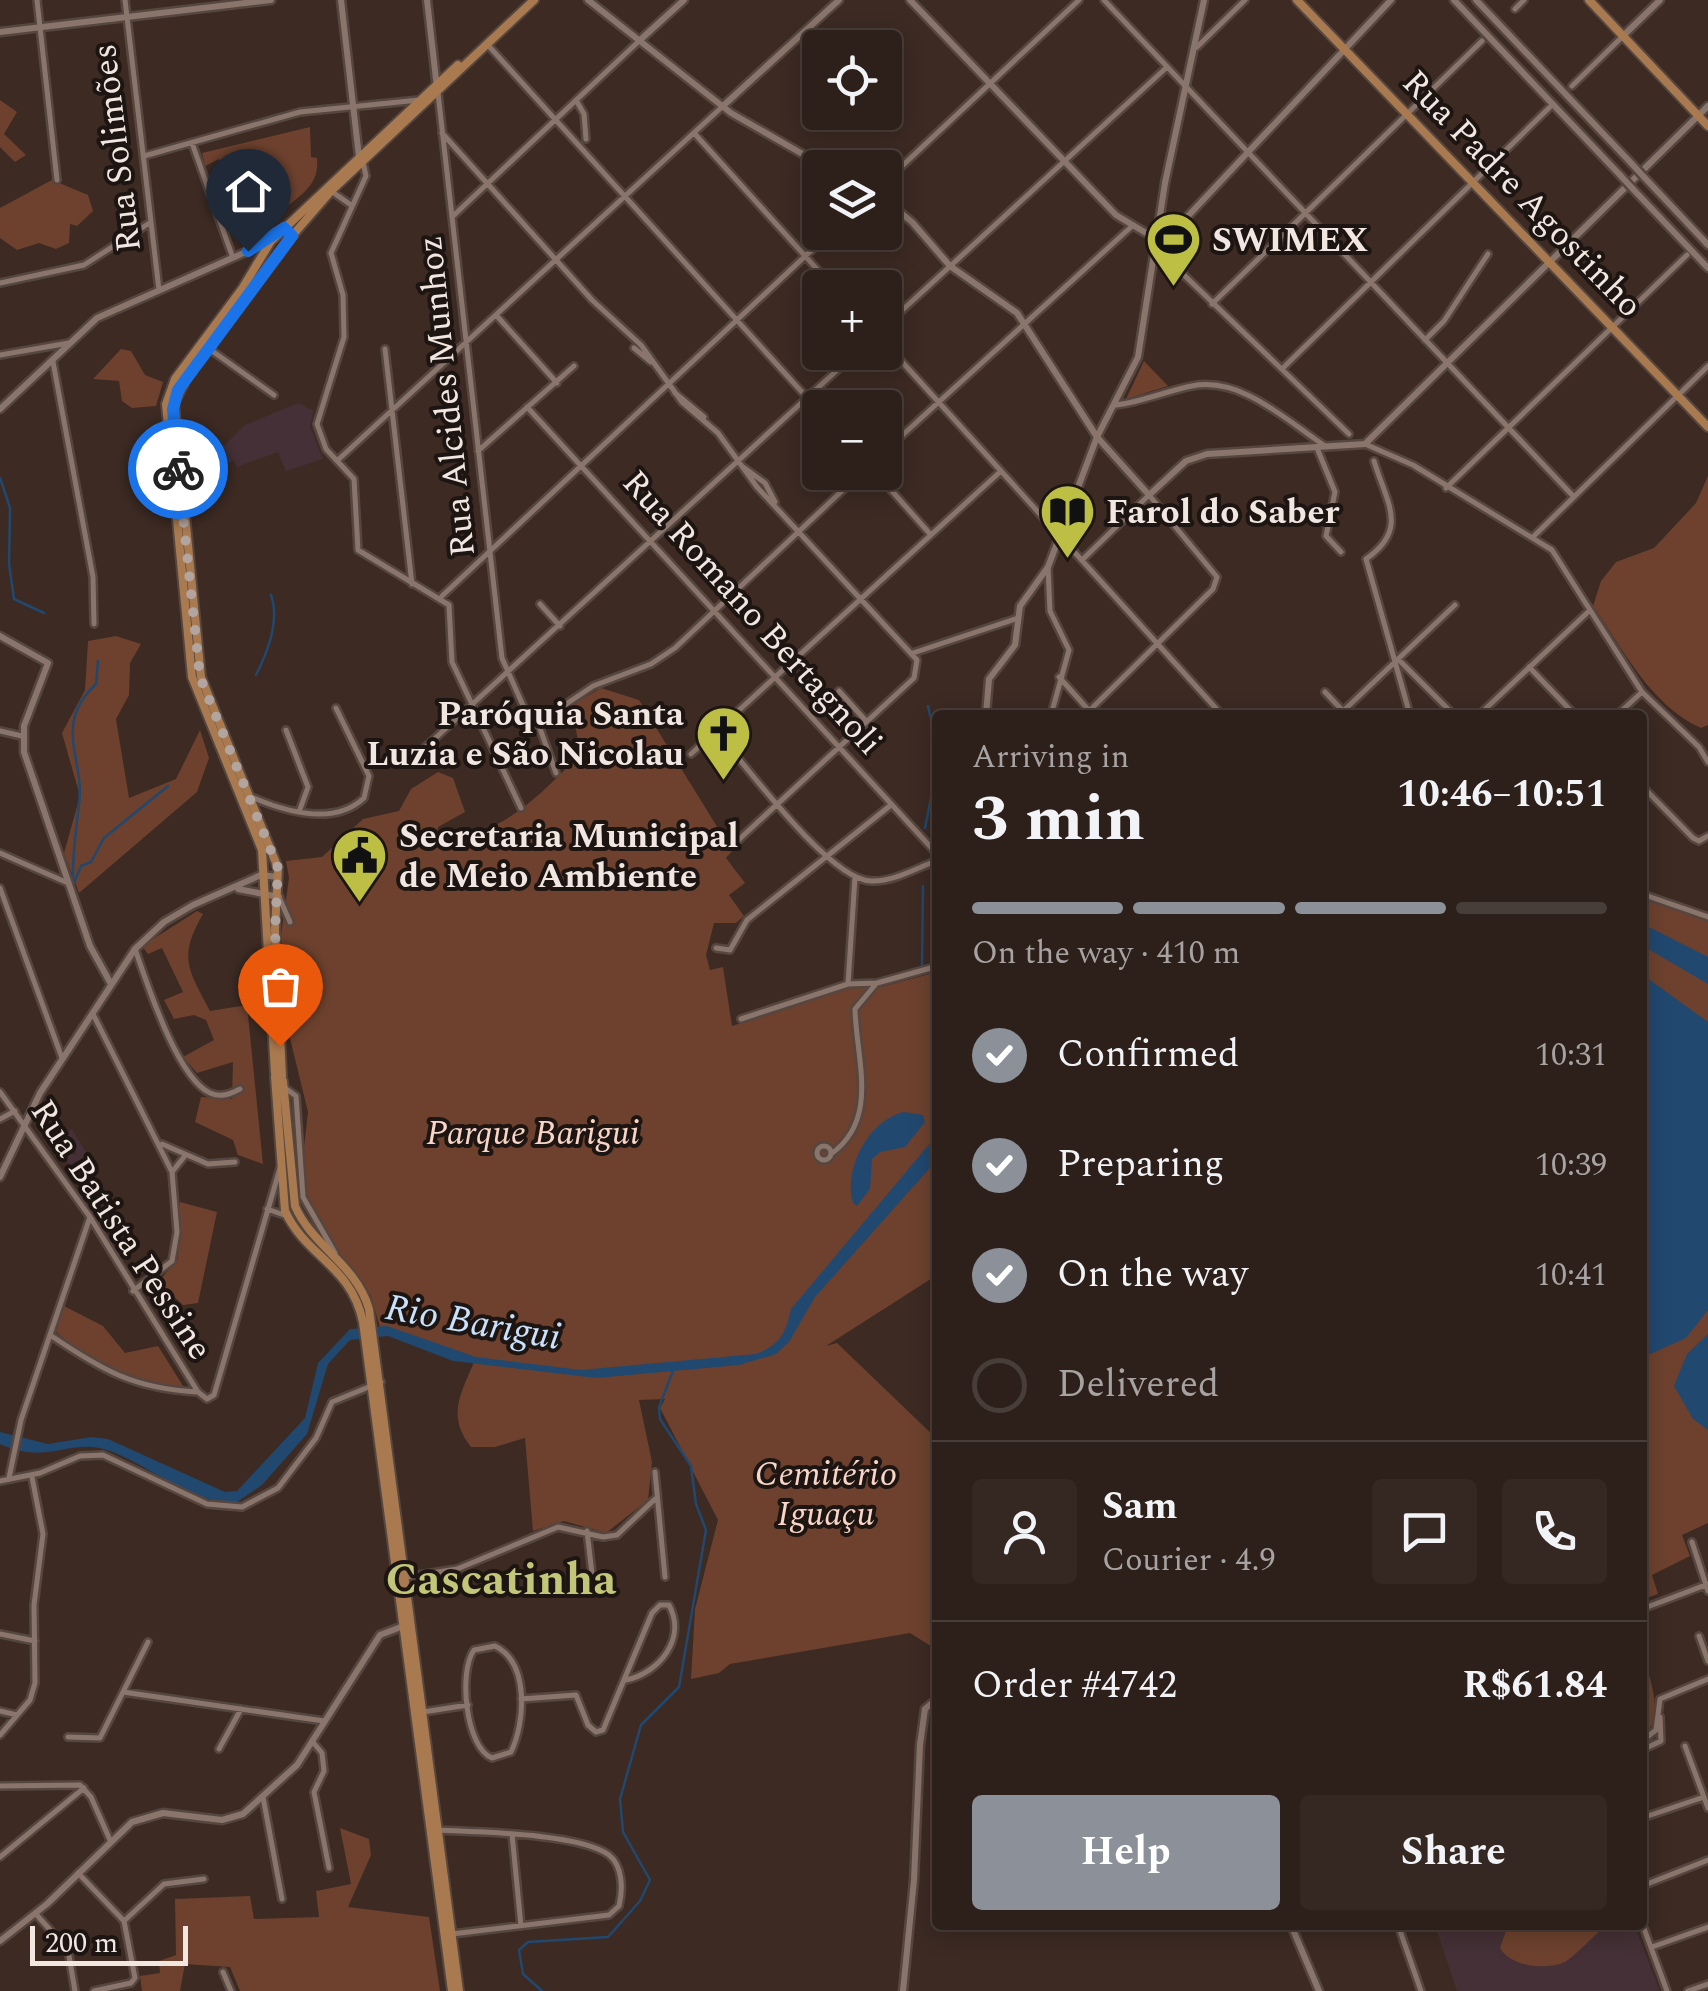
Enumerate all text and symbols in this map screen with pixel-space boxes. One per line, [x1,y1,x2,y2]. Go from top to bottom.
map controls [802,30,902,490]
button: locate [802,30,902,130]
street label: Rua Solimões [78,41,156,255]
street label: Rua Padre Agostinho [1389,58,1655,330]
pin [206,149,291,252]
button: layers [802,150,902,250]
icon: home [221,164,276,219]
sports icon: SWIMEX [1143,210,1203,289]
place label: SWIMEX [1212,214,1369,267]
street label: Rua Alcides Munhoz [404,233,490,559]
button: + [802,270,902,370]
button: − [802,390,902,490]
courier [128,419,228,519]
icon: bike [151,442,206,497]
street label: Rua Romano Bertagnoli [609,458,895,768]
library icon: Farol do Saber [1037,482,1097,561]
place label: Farol do Saber [1106,486,1340,539]
place label: Paróquia Santa Luzia e São Nicolau [366,688,684,781]
church icon: Paróquia Santa Luzia e São Nicolau [693,704,753,783]
text: Arriving in [972,733,1129,782]
text: 10:46–10:51 [1397,766,1607,824]
text: 3 min [972,770,1145,869]
place label: Secretaria Municipal de Meio Ambiente [399,810,739,903]
public building icon: Secretaria Municipal de Meio Ambiente [330,826,390,905]
text: On the way · 410 m [972,929,1240,978]
pin [238,944,323,1047]
icon: bag [253,959,308,1014]
text: Confirmed [1057,1026,1239,1084]
icon: check [972,1028,1027,1083]
text: 10:31 [1535,1031,1607,1080]
street label: Rua Batista Pessine [17,1089,225,1371]
park label: Parque Barigui [426,1107,640,1160]
text: Preparing [1057,1136,1224,1194]
icon: check [972,1138,1027,1193]
text: 10:39 [1535,1141,1607,1190]
text: On the way [1057,1246,1248,1304]
icon: check [972,1248,1027,1303]
text: 10:41 [1535,1251,1607,1300]
water label: Rio Barigui [381,1279,565,1367]
text: Delivered [1057,1356,1219,1414]
park label: Cemitério Iguaçu [755,1448,897,1541]
text: Sam [1102,1478,1178,1536]
button: person [972,1479,1077,1584]
button: chat [1372,1479,1477,1584]
button: phone [1502,1479,1607,1584]
text: Courier · 4.9 [1102,1536,1275,1585]
district label: Cascatinha [386,1546,616,1615]
text: Order #4742 [972,1657,1177,1715]
text: R$61.84 [1463,1657,1607,1715]
button: Help [972,1795,1280,1910]
button: Share [1300,1795,1607,1910]
scale bar [30,1921,188,1966]
text: 200 m [45,1922,118,1965]

